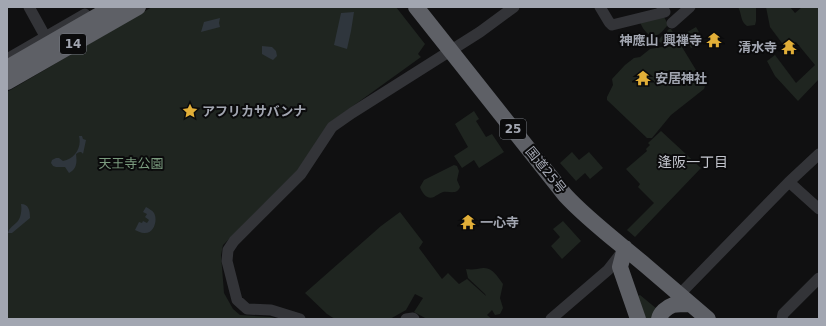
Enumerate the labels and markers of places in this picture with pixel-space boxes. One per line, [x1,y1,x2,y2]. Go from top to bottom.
temple icon: 神應山 興禅寺 [705,31,723,49]
place label: 神應山 興禅寺 [619,33,702,48]
temple icon: 清水寺 [780,38,798,56]
place label: 清水寺 [738,40,777,55]
temple icon: 安居神社 [634,69,652,87]
place label: 安居神社 [655,71,707,86]
place icon: アフリカサバンナ [181,102,199,120]
place label: アフリカサバンナ [202,104,306,119]
temple icon: 一心寺 [459,213,477,231]
place label: 一心寺 [480,215,519,230]

